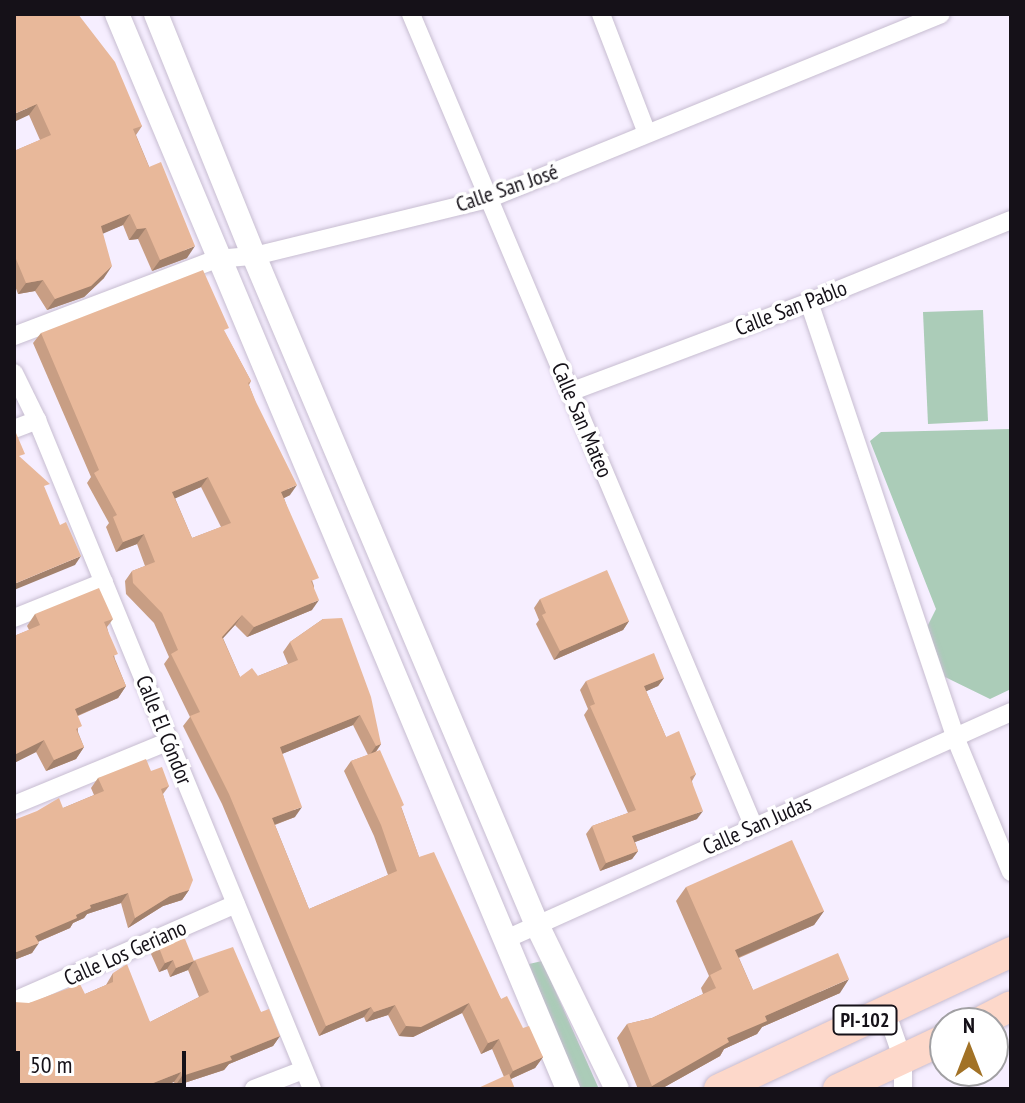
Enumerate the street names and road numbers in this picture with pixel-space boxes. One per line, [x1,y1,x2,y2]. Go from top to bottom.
street label: Calle San José [452,158,562,218]
street label: Calle San Pablo [731,275,851,341]
street label: Calle San Mateo [546,359,618,481]
street label: Calle El Cóndor [130,672,198,788]
street label: Calle San Judas [699,789,815,861]
street label: Calle Los Geriano [60,914,190,992]
road number: PI-102 [831,1004,899,1036]

